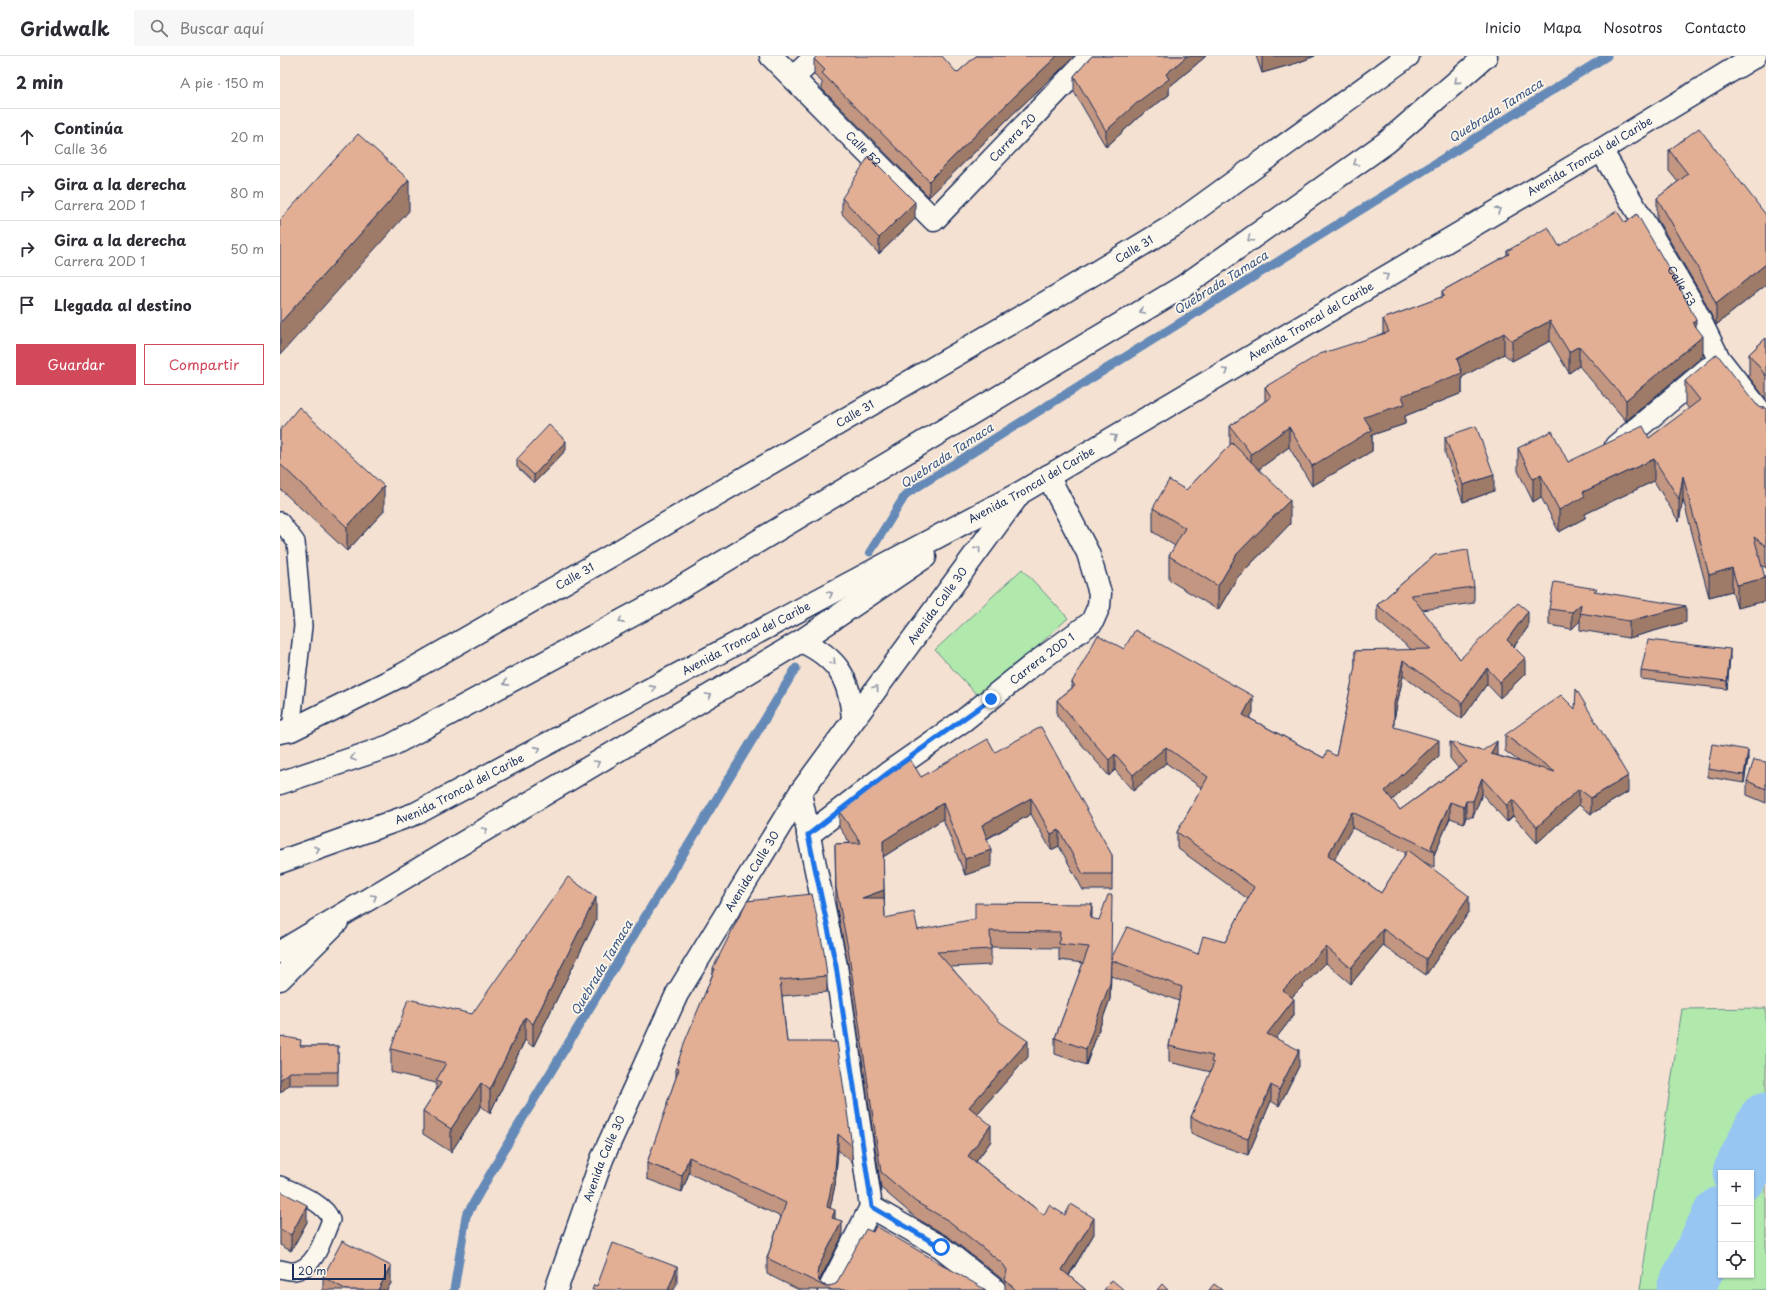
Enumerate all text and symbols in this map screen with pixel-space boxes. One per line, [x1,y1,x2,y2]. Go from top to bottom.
search box [134,10,414,46]
text: Gridwalk [20,14,110,42]
text: Buscar aquí [180,16,264,39]
icon: search [148,17,170,39]
text: Inicio [1485,17,1521,38]
text: Mapa [1543,17,1581,38]
text: Nosotros [1603,17,1663,38]
text: Contacto [1685,17,1746,38]
text: 2 min [16,69,63,95]
text: A pie · 150 m [180,73,264,92]
water label: Quebrada Tamaca [1445,74,1546,146]
one-way arrow [1454,77,1461,84]
street label: Carrera 20 [985,109,1040,166]
street label: Avenida Troncal del Caribe [1524,112,1655,200]
text: Continúa [54,116,123,139]
icon: ahead [16,126,38,148]
text: 20 m [230,127,264,146]
street label: Calle 52 [842,127,886,171]
text: Calle 36 [54,139,107,158]
one-way arrow [1353,158,1360,166]
text: Gira a la derecha [54,172,186,195]
icon: right [16,182,38,204]
text: 80 m [230,183,264,202]
text: Carrera 20D 1 [54,195,145,214]
one-way arrow [1494,208,1501,215]
text: Gira a la derecha [54,228,186,251]
street label: Calle 31 [1112,231,1156,267]
one-way arrow [1247,234,1254,242]
icon: right [16,238,38,260]
text: 50 m [230,239,264,258]
water label: Quebrada Tamaca [1170,246,1271,318]
text: Carrera 20D 1 [54,251,145,270]
street label: Calle 53 [1663,262,1701,309]
one-way arrow [1382,274,1389,281]
street label: Avenida Troncal del Caribe [1245,277,1377,365]
text: Llegada al destino [54,293,192,316]
icon: arrive [16,294,38,316]
one-way arrow [1139,306,1146,313]
button: Guardar [16,344,136,385]
button: Compartir [144,344,264,385]
one-way arrow [1222,368,1229,375]
street label: Calle 31 [832,395,877,431]
water label: Quebrada Tamaca [896,418,997,492]
one-way arrow [1110,434,1117,441]
street label: Avenida Troncal del Caribe [965,442,1098,527]
one-way arrow [973,547,980,554]
street label: Calle 31 [552,558,597,594]
street label: Avenida Calle 30 [903,563,971,647]
one-way arrow [825,591,833,598]
street label: Avenida Troncal del Caribe [679,597,813,679]
one-way arrow [617,617,625,624]
street label: Carrera 20D 1 [1006,629,1078,688]
one-way arrow [828,657,835,665]
one-way arrow [503,678,510,686]
one-way arrow [649,685,656,692]
one-way arrow [871,685,878,692]
route end [982,690,1000,708]
one-way arrow [705,693,712,701]
one-way arrow [534,746,541,753]
street label: Avenida Troncal del Caribe [392,749,527,828]
one-way arrow [349,753,356,762]
one-way arrow [593,760,600,767]
one-way arrow [481,827,488,834]
street label: Avenida Calle 30 [720,827,783,915]
one-way arrow [313,846,320,854]
one-way arrow [370,894,377,901]
water label: Quebrada Tamaca [566,916,637,1018]
street label: Avenida Calle 30 [579,1112,629,1204]
map controls [1718,1170,1754,1278]
button: + [1718,1170,1754,1206]
button: − [1718,1206,1754,1242]
route start [932,1238,950,1256]
button: locate [1718,1242,1754,1278]
scale bar [292,1262,386,1281]
text: 20 m [298,1262,326,1279]

